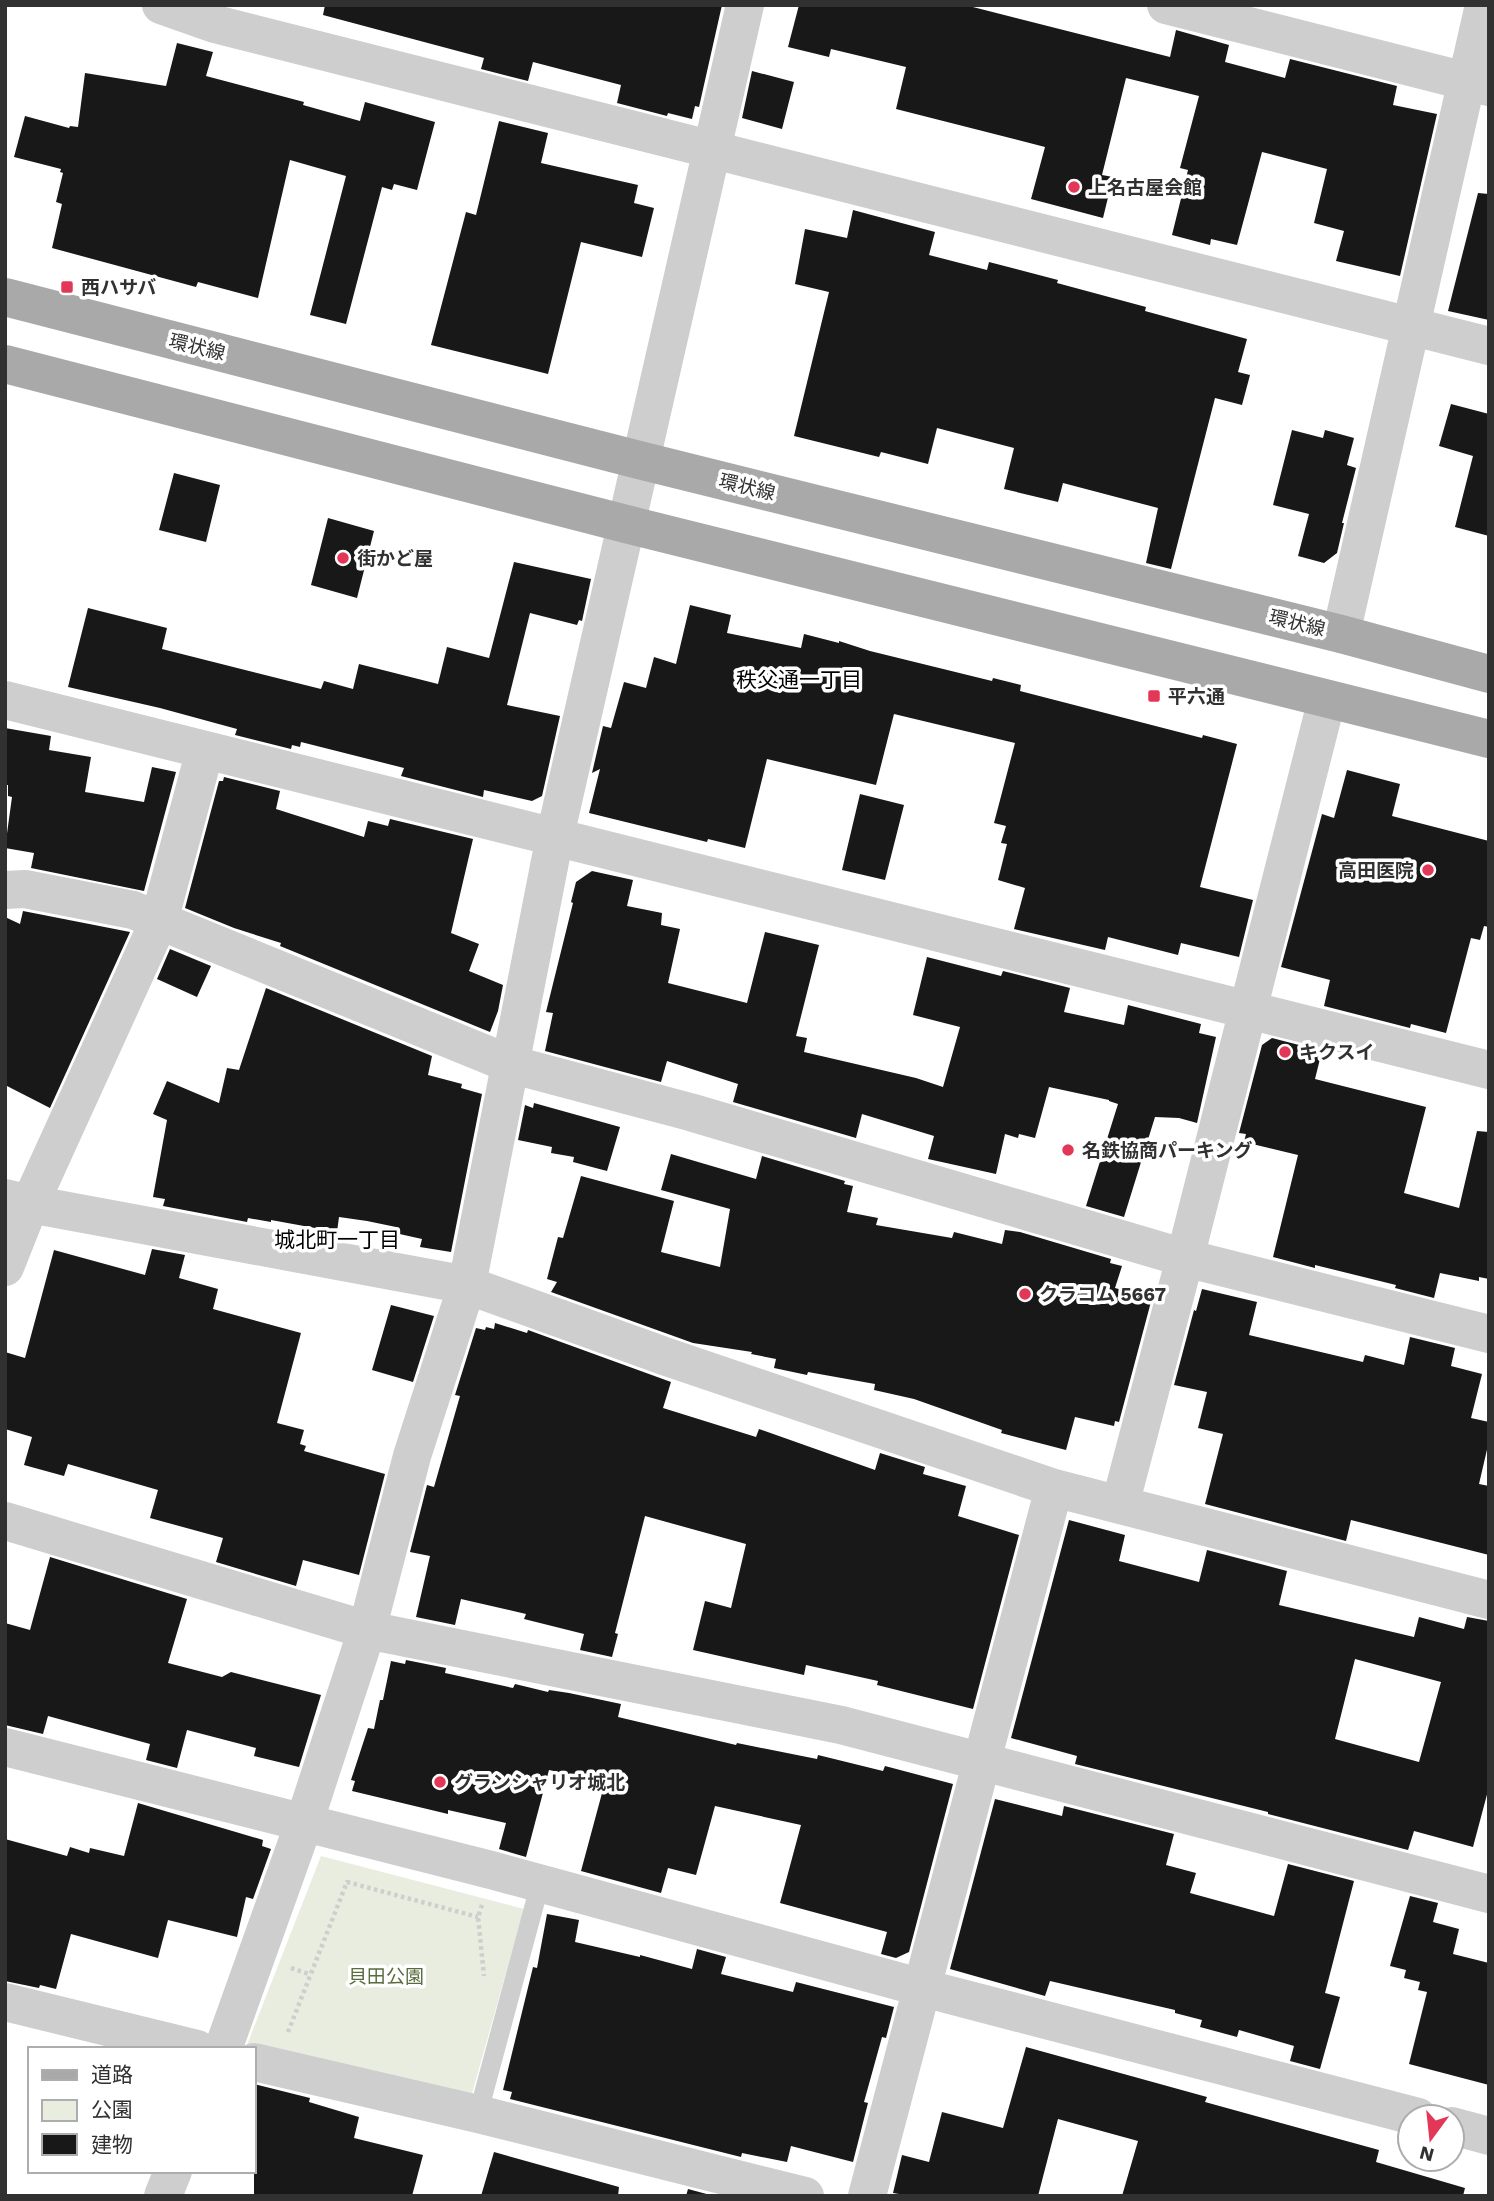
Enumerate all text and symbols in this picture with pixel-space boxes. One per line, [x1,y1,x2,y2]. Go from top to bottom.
place label: 上名古屋会館 [1088,176,1202,199]
marker: 上名古屋会館 [1066,179,1082,195]
place label: 西ハサバ [81,276,156,299]
marker: 西ハサバ [59,279,75,295]
street label: 環状線 [167,329,227,365]
street label: 環状線 [717,469,777,505]
place label: 街かど屋 [357,547,433,570]
marker: 街かど屋 [335,550,351,566]
street label: 環状線 [1267,605,1327,641]
district label: 秩父通一丁目 [736,667,862,692]
place label: 平六通 [1168,685,1225,708]
marker: 平六通 [1146,688,1162,704]
place label: 高田医院 [1338,859,1414,882]
marker: 高田医院 [1420,862,1436,878]
place label: キクスイ [1299,1041,1374,1064]
marker: キクスイ [1277,1044,1293,1060]
place label: 名鉄協商パーキング [1082,1139,1252,1162]
marker: 名鉄協商パーキング [1060,1142,1076,1158]
district label: 城北町一丁目 [274,1227,400,1252]
place label: クラコム 5667 [1039,1283,1166,1306]
marker: クラコム 5667 [1017,1286,1033,1302]
place label: グランシャリオ城北 [454,1771,625,1794]
marker: グランシャリオ城北 [432,1774,448,1790]
park label: 貝田公園 [348,1965,424,1988]
legend [28,2047,256,2173]
text: 道路 [91,2062,133,2087]
text: 公園 [91,2097,133,2122]
north arrow [1396,2103,1466,2173]
text: 建物 [91,2132,133,2157]
text: N [1417,2141,1437,2167]

